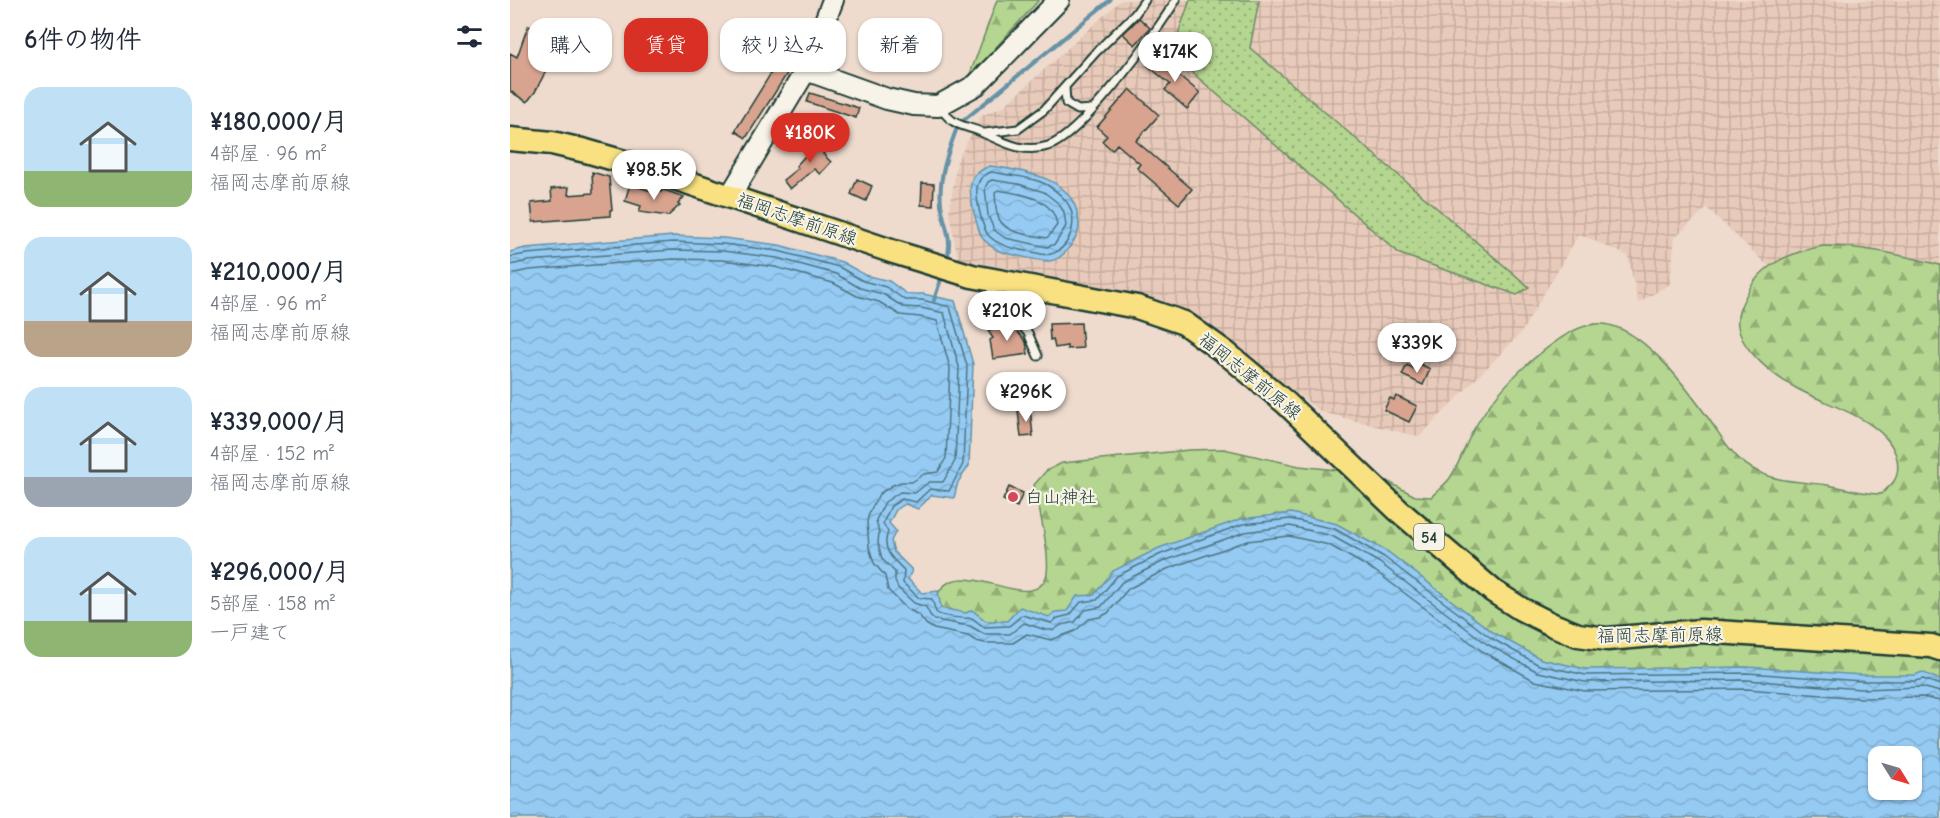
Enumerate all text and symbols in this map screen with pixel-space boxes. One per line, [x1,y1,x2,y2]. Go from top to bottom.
chip: 購入 [528,18,612,72]
chip: 賃貸 [624,18,708,72]
chip: 絞り込み [720,18,846,72]
chip: 新着 [858,18,942,72]
icon: filters [453,20,486,53]
text: 6件の物件 [24,25,142,55]
pin: ¥174K [1133,32,1217,83]
text: ¥174K [1152,40,1198,63]
text: ¥180,000/月 [210,107,348,137]
icon: home [72,111,144,183]
pin: ¥180K [768,113,852,164]
text: ¥180K [785,121,835,144]
text: 4部屋 · 96 m² [210,142,326,165]
pin: ¥98.5K [605,150,703,201]
text: ¥98.5K [626,158,682,181]
text: 福岡志摩前原線 [210,171,350,194]
street label: 福岡志摩前原線 [734,189,860,250]
text: ¥210,000/月 [210,257,348,287]
icon: home [72,261,144,333]
pin: ¥210K [965,291,1049,342]
text: 4部屋 · 96 m² [210,292,326,315]
text: ¥210K [982,299,1032,322]
text: 福岡志摩前原線 [210,321,350,344]
pin: ¥339K [1375,323,1459,374]
street label: 福岡志摩前原線 [1194,329,1305,424]
text: ¥339K [1391,331,1443,354]
pin: ¥296K [984,372,1068,423]
text: ¥296K [1000,380,1052,403]
text: ¥339,000/月 [210,407,349,437]
icon: home [72,411,144,483]
text: 4部屋 · 152 m² [210,442,334,465]
text: 福岡志摩前原線 [210,471,350,494]
place label: 白山神社 [1025,487,1097,508]
marker: 白山神社 [1006,490,1020,504]
road number: 54 [1414,524,1444,550]
text: ¥296,000/月 [210,557,350,587]
icon: home [72,561,144,633]
text: 5部屋 · 158 m² [210,592,335,615]
text: 一戸建て [210,621,290,644]
street label: 福岡志摩前原線 [1597,624,1723,647]
north arrow [1868,746,1922,800]
map controls [1868,746,1922,800]

